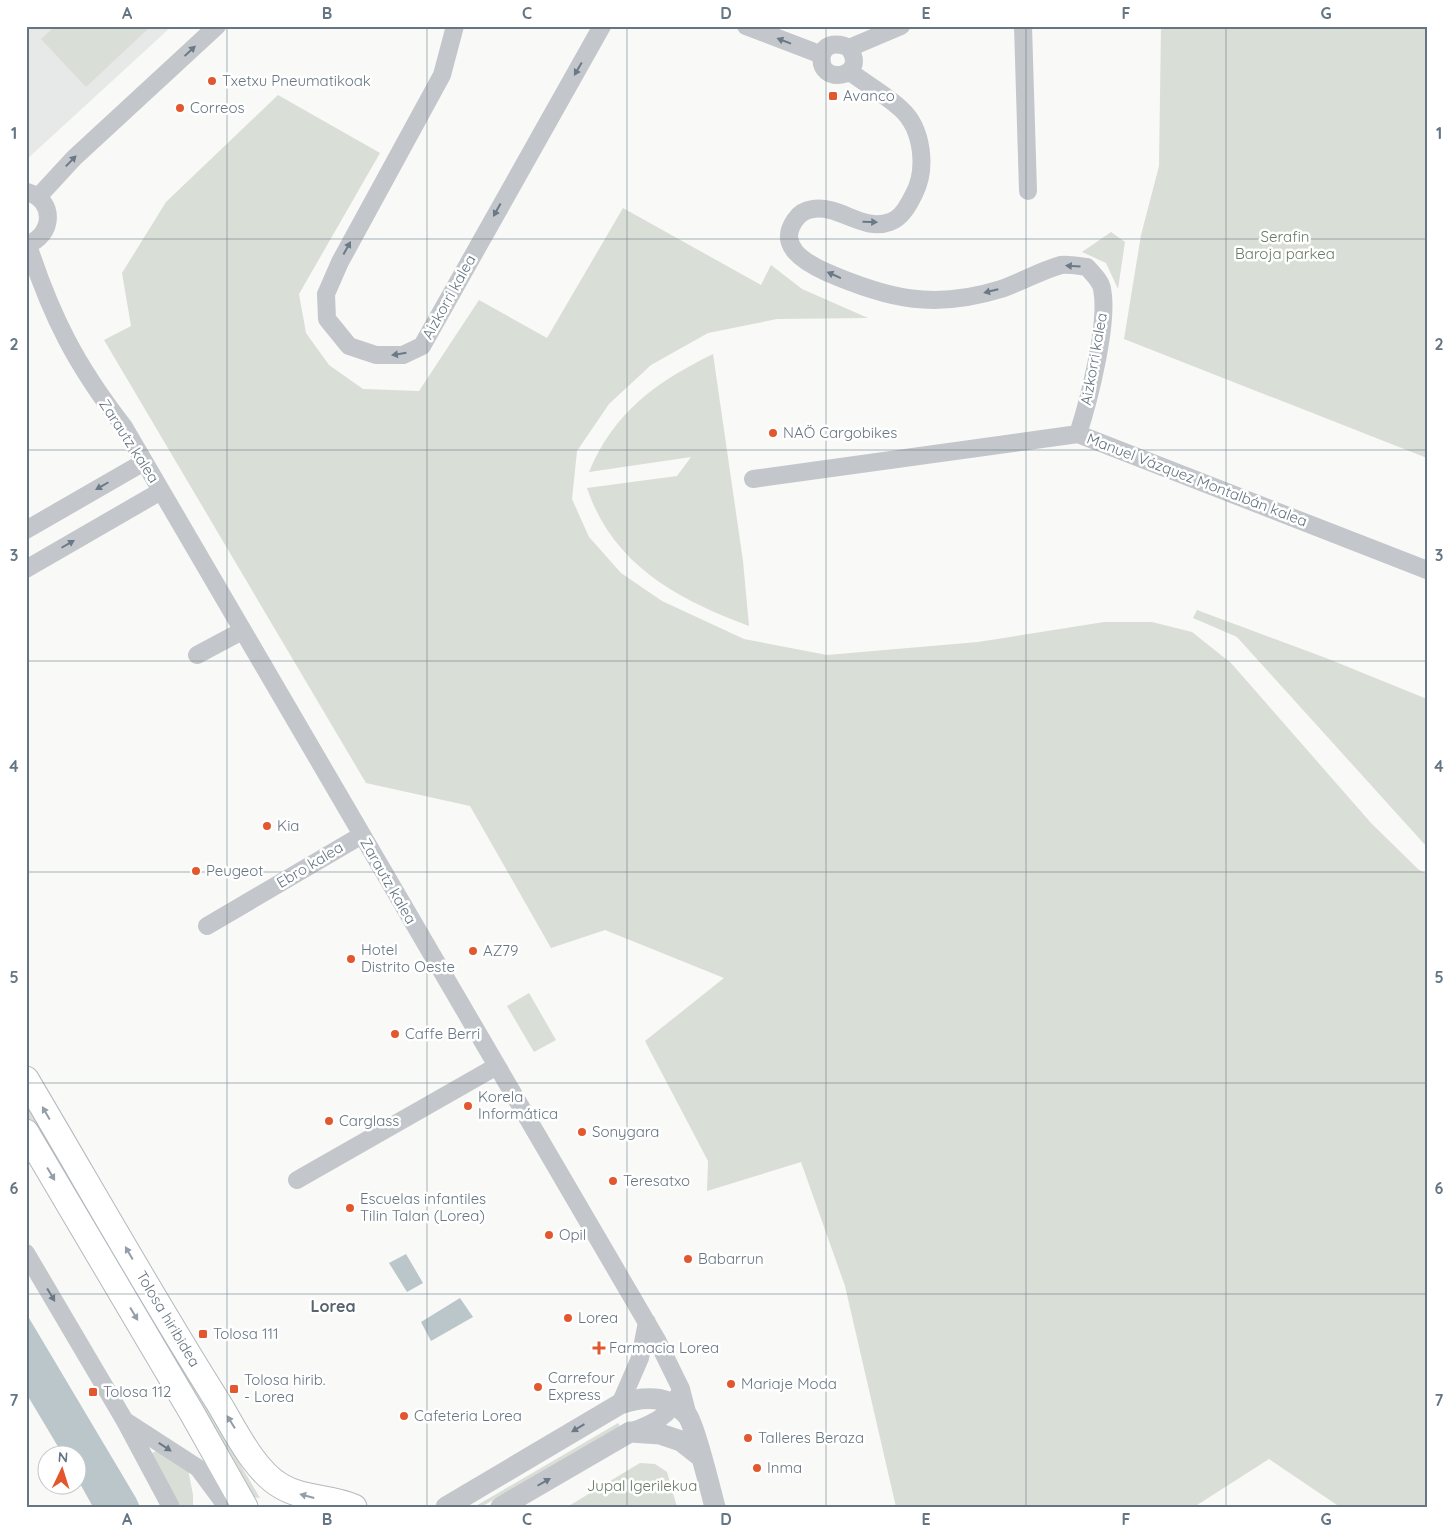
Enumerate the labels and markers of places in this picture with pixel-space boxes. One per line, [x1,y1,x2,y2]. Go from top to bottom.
place label: Txetxu Pneumatikoak [222,71,371,90]
marker: Txetxu Pneumatikoak [206,75,218,87]
place label: Avanco [843,86,895,105]
marker: Avanco [827,90,839,102]
place label: Correos [190,98,245,117]
marker: Correos [174,102,186,114]
place label: NAÖ Cargobikes [783,423,897,442]
marker: NAÖ Cargobikes [767,427,779,439]
place label: Kia [277,816,299,835]
marker: Kia [261,820,273,832]
place label: Peugeot [206,861,263,880]
marker: Peugeot [190,865,202,877]
place label: Hotel Distrito Oeste [361,940,455,976]
place label: AZ79 [483,941,518,960]
marker: AZ79 [467,945,479,957]
marker: Hotel Distrito Oeste [345,953,357,965]
place label: Caffe Berri [405,1024,480,1043]
marker: Caffe Berri [389,1028,401,1040]
place label: Korela Informática [478,1087,558,1123]
marker: Korela Informática [462,1100,474,1112]
place label: Carglass [339,1111,399,1130]
marker: Carglass [323,1115,335,1127]
place label: Sonygara [592,1122,659,1141]
marker: Sonygara [576,1126,588,1138]
place label: Teresatxo [623,1171,690,1190]
marker: Teresatxo [607,1175,619,1187]
place label: Escuelas infantiles Tilin Talan (Lorea) [360,1189,486,1225]
marker: Escuelas infantiles Tilin Talan (Lorea) [344,1202,356,1214]
place label: Opil [559,1225,586,1244]
marker: Opil [543,1229,555,1241]
place label: Babarrun [698,1249,764,1268]
marker: Babarrun [682,1253,694,1265]
place label: Lorea [578,1308,618,1327]
marker: Lorea [562,1312,574,1324]
place label: Tolosa 111 [213,1324,279,1343]
marker: Tolosa 111 [197,1328,209,1340]
place label: Farmacia Lorea [609,1338,719,1357]
marker: Farmacia Lorea [593,1342,605,1354]
place label: Carrefour Express [548,1368,615,1404]
place label: Tolosa hirib. - Lorea [244,1370,326,1406]
place label: Mariaje Moda [741,1374,837,1393]
marker: Mariaje Moda [725,1378,737,1390]
marker: Carrefour Express [532,1381,544,1393]
place label: Tolosa 112 [103,1382,171,1401]
marker: Tolosa hirib. - Lorea [228,1383,240,1395]
marker: Tolosa 112 [87,1386,99,1398]
place label: Cafeteria Lorea [414,1406,522,1425]
marker: Cafeteria Lorea [398,1410,410,1422]
place label: Talleres Beraza [758,1428,864,1447]
marker: Talleres Beraza [742,1432,754,1444]
place label: Inma [767,1458,802,1477]
marker: Inma [751,1462,763,1474]

